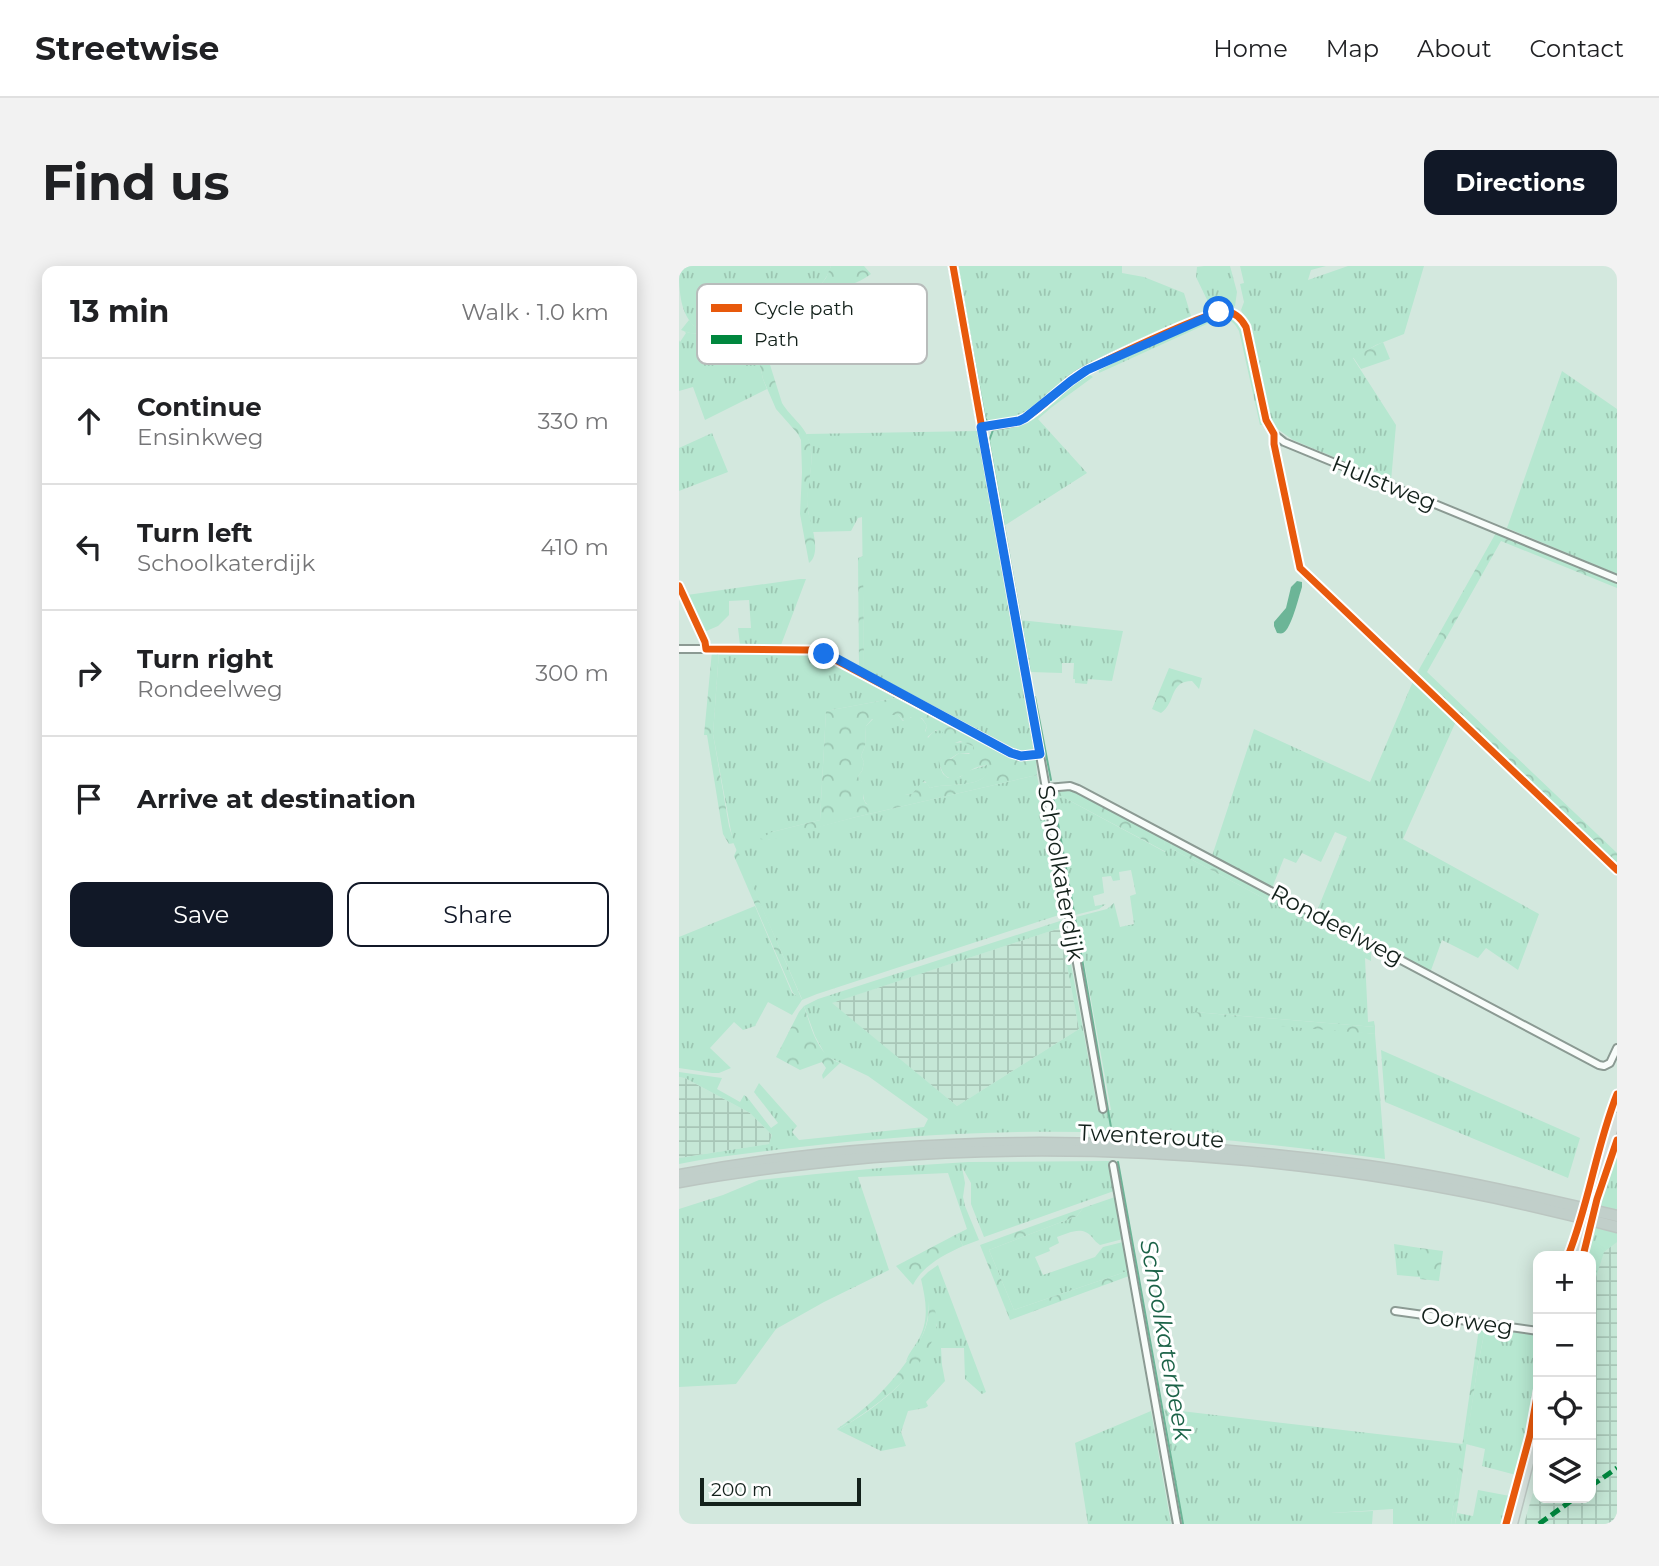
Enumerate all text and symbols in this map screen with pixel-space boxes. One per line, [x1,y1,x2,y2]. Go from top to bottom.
text: Streetwise [35,28,219,68]
text: Home [1213,34,1288,63]
text: Map [1326,34,1379,63]
text: About [1417,34,1491,63]
text: Contact [1529,34,1624,63]
button: Directions [1424,150,1617,215]
text: Find us [42,153,230,212]
legend [697,284,927,364]
text: 13 min [70,293,169,330]
route start [1203,296,1234,327]
text: Cycle path [754,297,854,320]
text: Walk · 1.0 km [461,298,609,326]
text: Path [754,328,799,351]
text: Continue [137,391,262,423]
icon: ahead [70,402,108,440]
text: 330 m [538,407,609,435]
text: Ensinkweg [137,423,264,451]
street label: Hulstweg [1328,449,1440,517]
text: Turn left [137,517,253,549]
icon: left [70,528,108,566]
text: 410 m [540,533,609,561]
text: Schoolkaterdijk [137,549,315,577]
route end [808,638,839,669]
text: Turn right [137,643,273,675]
icon: right [70,654,108,692]
text: 300 m [535,659,609,687]
text: Rondeelweg [137,675,283,703]
icon: arrive [70,780,108,818]
text: Arrive at destination [137,783,416,815]
street label: Schoolkaterdijk [1032,783,1090,963]
street label: Rondeelweg [1266,878,1408,972]
button: Save [70,882,333,947]
button: Share [347,882,609,947]
street label: Twenteroute [1077,1118,1225,1154]
water label: Schoolkaterbeek [1134,1237,1198,1445]
map controls [1533,1251,1596,1503]
button: + [1533,1251,1596,1314]
street label: Oorweg [1419,1301,1515,1341]
button: − [1533,1314,1596,1377]
button: locate [1533,1377,1596,1440]
button: layers [1533,1440,1596,1503]
scale bar [700,1475,861,1507]
text: 200 m [711,1478,772,1501]

